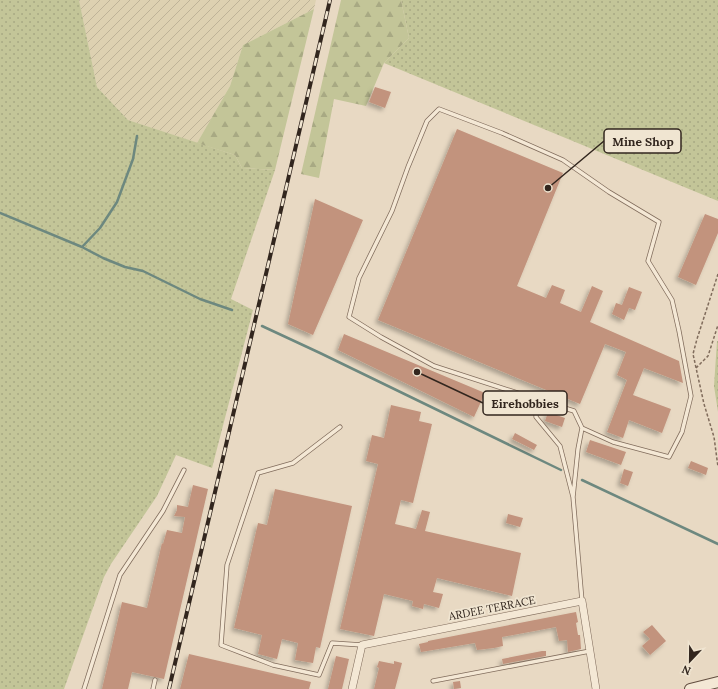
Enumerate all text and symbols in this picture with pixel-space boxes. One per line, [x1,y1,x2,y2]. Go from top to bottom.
callout: Mine Shop [604,129,681,153]
text: Mine Shop [612,134,674,149]
callout: Eirehobbies [483,391,567,415]
text: Eirehobbies [491,396,559,411]
street label: ARDEE TERRACE [446,593,537,623]
north arrow [670,641,710,681]
text: N [679,662,693,678]

